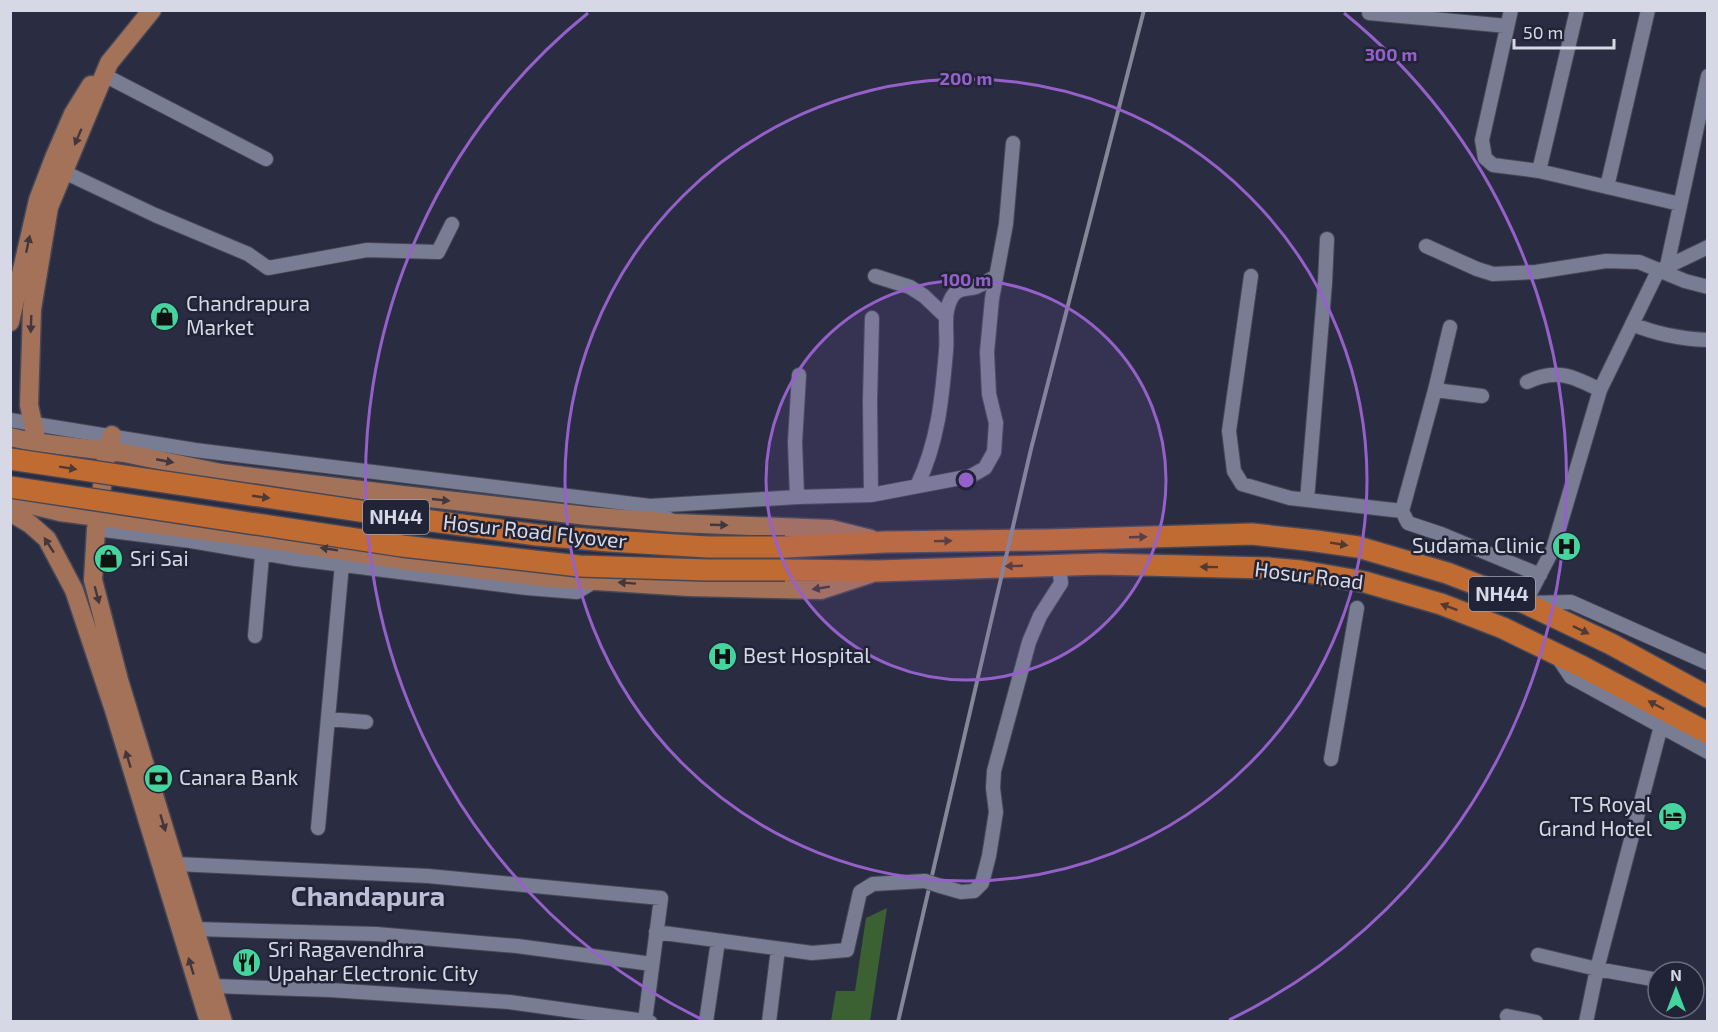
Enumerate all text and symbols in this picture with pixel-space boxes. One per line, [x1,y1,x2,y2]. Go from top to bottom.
scale bar [1514,12,1614,50]
text: 50 m [1523,21,1563,43]
text: 300 m [1365,43,1417,65]
text: 200 m [940,67,992,89]
one-way arrow [74,128,83,145]
one-way arrow [24,235,33,254]
text: 100 m [941,268,991,290]
place label: Chandrapura Market [186,290,310,339]
shop icon: Chandrapura Market [149,300,181,332]
one-way arrow [27,315,36,334]
one-way arrow [156,457,175,466]
one-way arrow [59,463,78,472]
centre of rings [956,470,976,490]
one-way arrow [252,492,271,501]
one-way arrow [432,495,451,505]
road number: NH44 [363,500,429,534]
street label: Hosur Road Flyover [442,508,629,553]
one-way arrow [710,520,729,530]
hospital icon: Sudama Clinic [1550,530,1582,562]
place label: Sudama Clinic [1412,532,1545,557]
one-way arrow [1129,533,1148,542]
one-way arrow [44,536,55,553]
one-way arrow [934,537,953,546]
one-way arrow [1329,540,1348,549]
shop icon: Sri Sai [93,543,125,575]
one-way arrow [319,544,338,553]
place label: Sri Sai [130,545,189,570]
street label: Hosur Road [1253,555,1365,594]
one-way arrow [1005,562,1024,571]
one-way arrow [1200,562,1219,571]
road number: NH44 [1469,577,1535,611]
one-way arrow [617,578,636,587]
one-way arrow [812,584,831,593]
one-way arrow [93,587,102,605]
one-way arrow [1439,602,1457,612]
one-way arrow [1572,625,1589,634]
hospital icon: Best Hospital [706,640,738,672]
place label: Best Hospital [743,642,871,667]
one-way arrow [1647,700,1664,710]
one-way arrow [123,750,132,768]
bank icon: Canara Bank [142,762,174,794]
place label: Canara Bank [179,764,299,789]
place label: TS Royal Grand Hotel [1538,791,1653,840]
hotel icon: TS Royal Grand Hotel [1657,801,1689,833]
one-way arrow [159,814,168,832]
district label: Chandapura [291,879,445,911]
place label: Sri Ragavendhra Upahar Electronic City [268,936,478,985]
restaurant icon: Sri Ragavendhra Upahar Electronic City [231,946,263,978]
one-way arrow [186,957,195,975]
north arrow [1646,960,1706,1020]
text: N [1670,965,1682,984]

